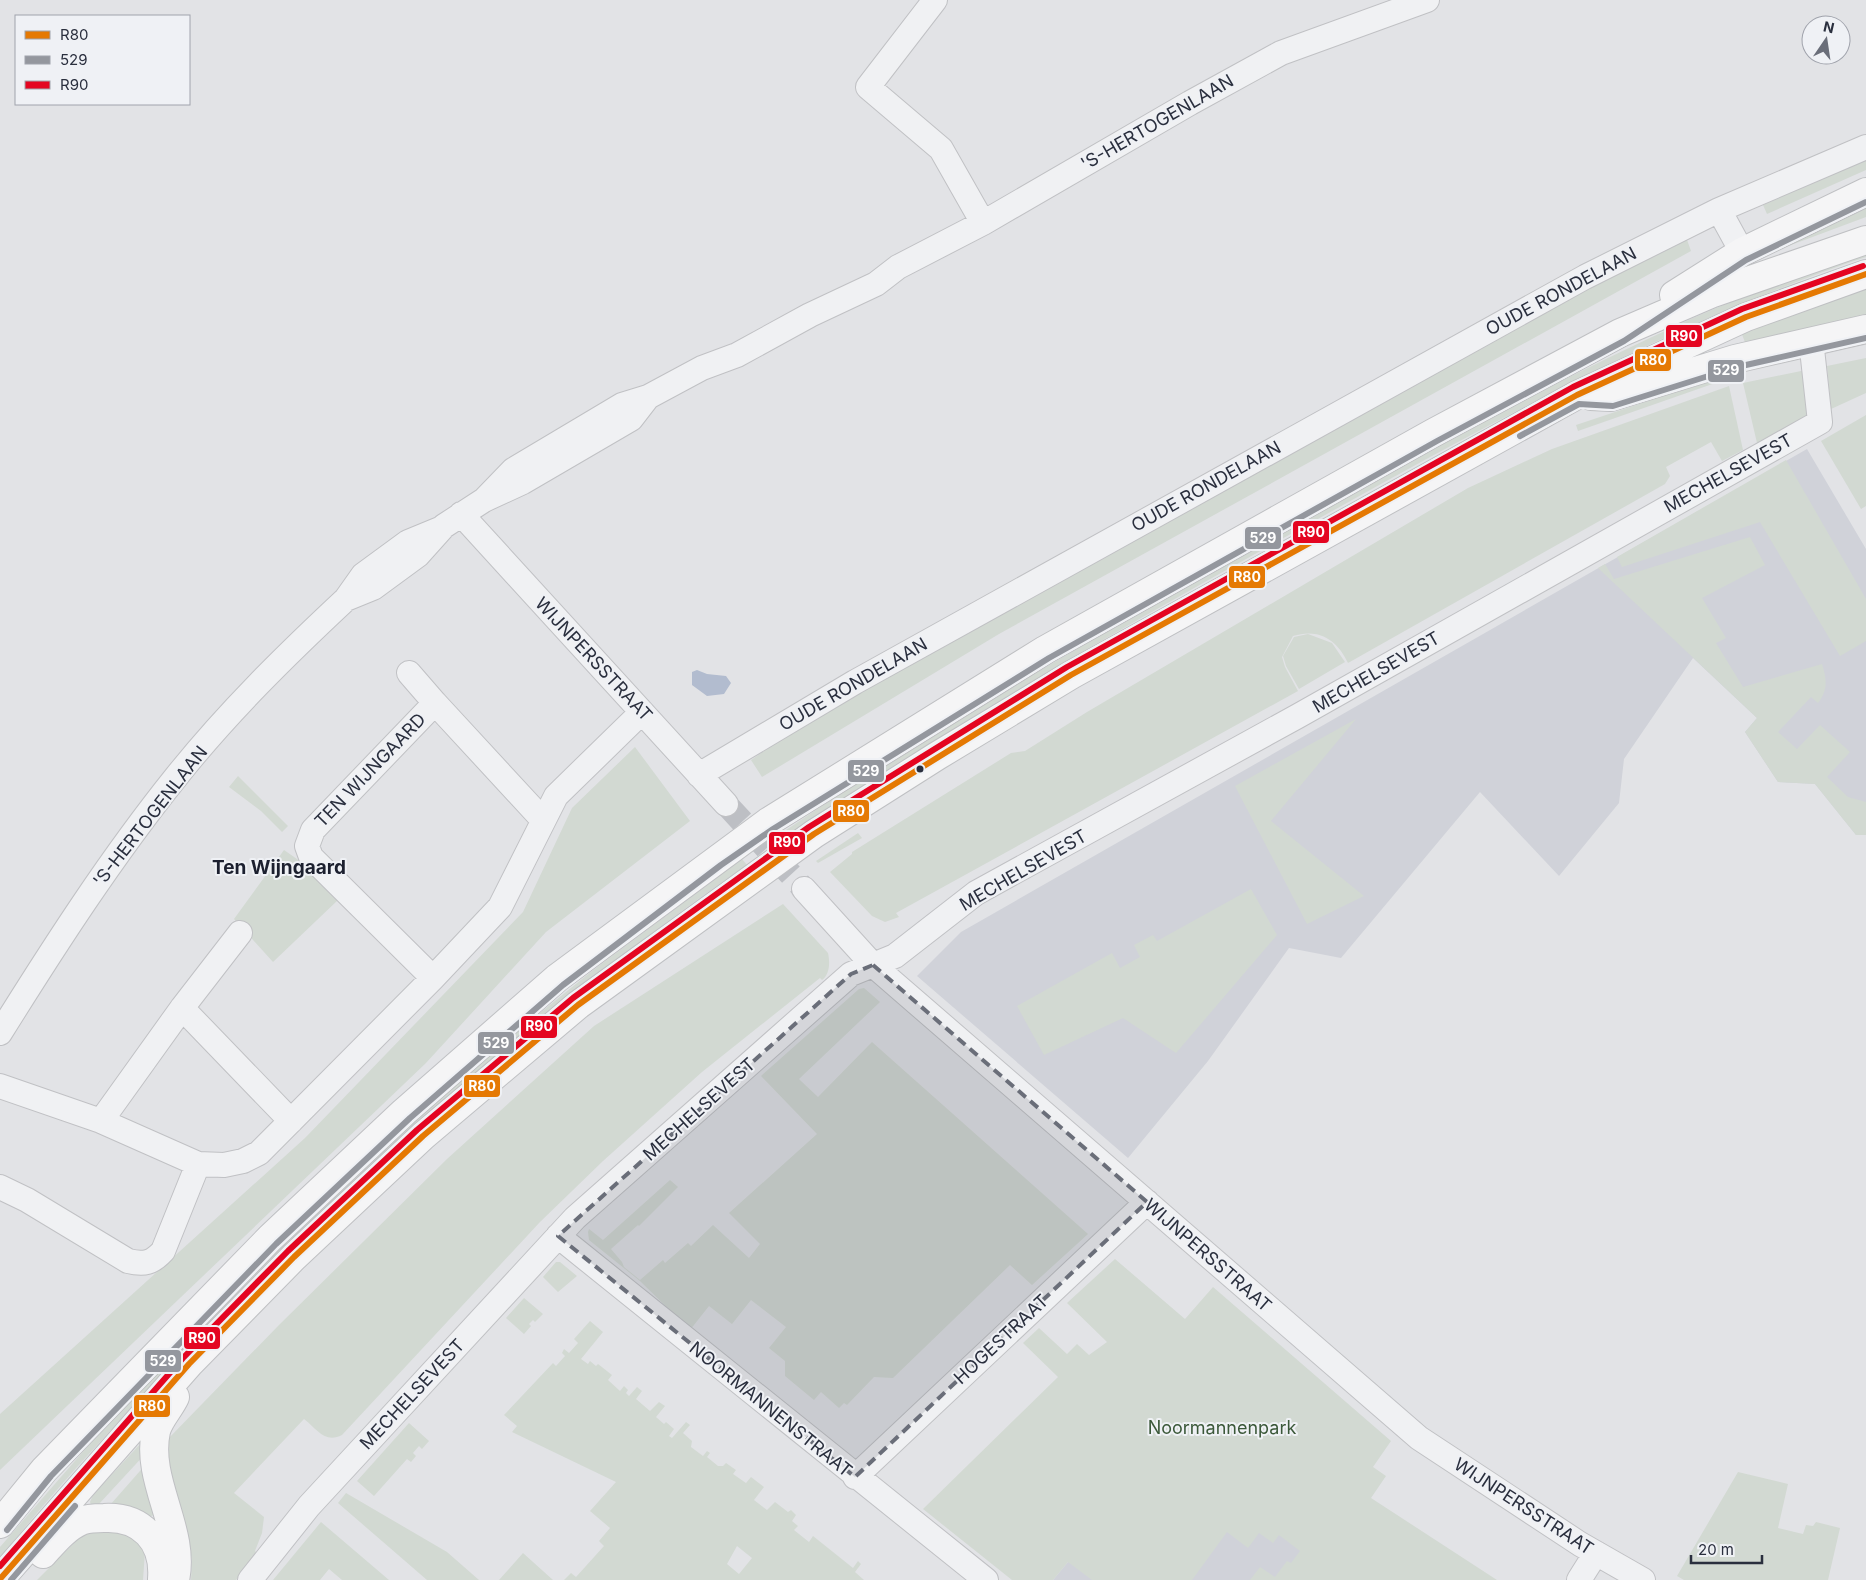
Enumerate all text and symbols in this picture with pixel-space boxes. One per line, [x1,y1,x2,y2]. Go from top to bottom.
legend [15,15,190,105]
north arrow [1801,15,1851,65]
text: N [1822,17,1836,36]
text: R80 [60,25,88,44]
text: 529 [60,50,88,69]
street label: 'S-HERTOGENLAAN [1077,70,1237,174]
text: R90 [60,75,88,94]
street label: OUDE RONDELAAN [1482,242,1640,340]
line badge: R90 [1665,324,1703,348]
text: R90 [1670,327,1698,344]
line badge: R80 [1634,348,1672,372]
text: R80 [1639,351,1667,368]
line badge: 529 [1707,359,1745,383]
text: 529 [1713,361,1739,378]
street label: MECHELSEVEST [1660,429,1796,517]
street label: OUDE RONDELAAN [1128,436,1284,536]
line badge: R90 [1292,520,1330,544]
text: R90 [1297,523,1325,540]
line badge: 529 [1244,526,1282,550]
text: 529 [1250,529,1276,546]
line badge: R80 [1228,565,1266,589]
text: R80 [1233,568,1261,585]
street label: WIJNPERSSTRAAT [531,593,657,725]
street label: MECHELSEVEST [1309,627,1443,717]
street label: OUDE RONDELAAN [775,633,931,735]
street label: TEN WIJNGAARD [310,709,430,831]
street label: 'S-HERTOGENLAAN [89,742,211,890]
line badge: 529 [847,759,885,783]
text: 529 [853,762,879,779]
unlabelled marker [915,764,925,774]
line badge: R80 [832,799,870,823]
text: R80 [837,802,865,819]
street label: MECHELSEVEST [956,825,1090,915]
line badge: R90 [768,831,806,855]
text: R90 [773,833,801,850]
district label: Ten Wijngaard [212,856,346,879]
line badge: R90 [520,1015,558,1039]
text: R90 [525,1017,553,1034]
line badge: 529 [477,1031,515,1055]
text: 529 [483,1034,509,1051]
street label: MECHELSEVEST [639,1053,759,1165]
line badge: R80 [463,1074,501,1098]
text: R80 [468,1077,496,1094]
street label: WIJNPERSSTRAAT [1140,1194,1276,1316]
street label: HOGESTRAAT [949,1290,1053,1388]
line badge: R90 [183,1326,221,1350]
text: R90 [188,1329,216,1346]
street label: MECHELSEVEST [355,1334,469,1454]
street label: NOORMANNENSTRAAT [686,1337,856,1481]
line badge: 529 [144,1349,182,1373]
text: 529 [150,1352,176,1369]
line badge: R80 [133,1394,171,1418]
text: R80 [138,1397,166,1414]
park label: Noormannenpark [1148,1417,1296,1438]
street label: WIJNPERSSTRAAT [1450,1453,1598,1559]
scale bar [1691,1532,1762,1564]
text: 20 m [1698,1540,1734,1559]

